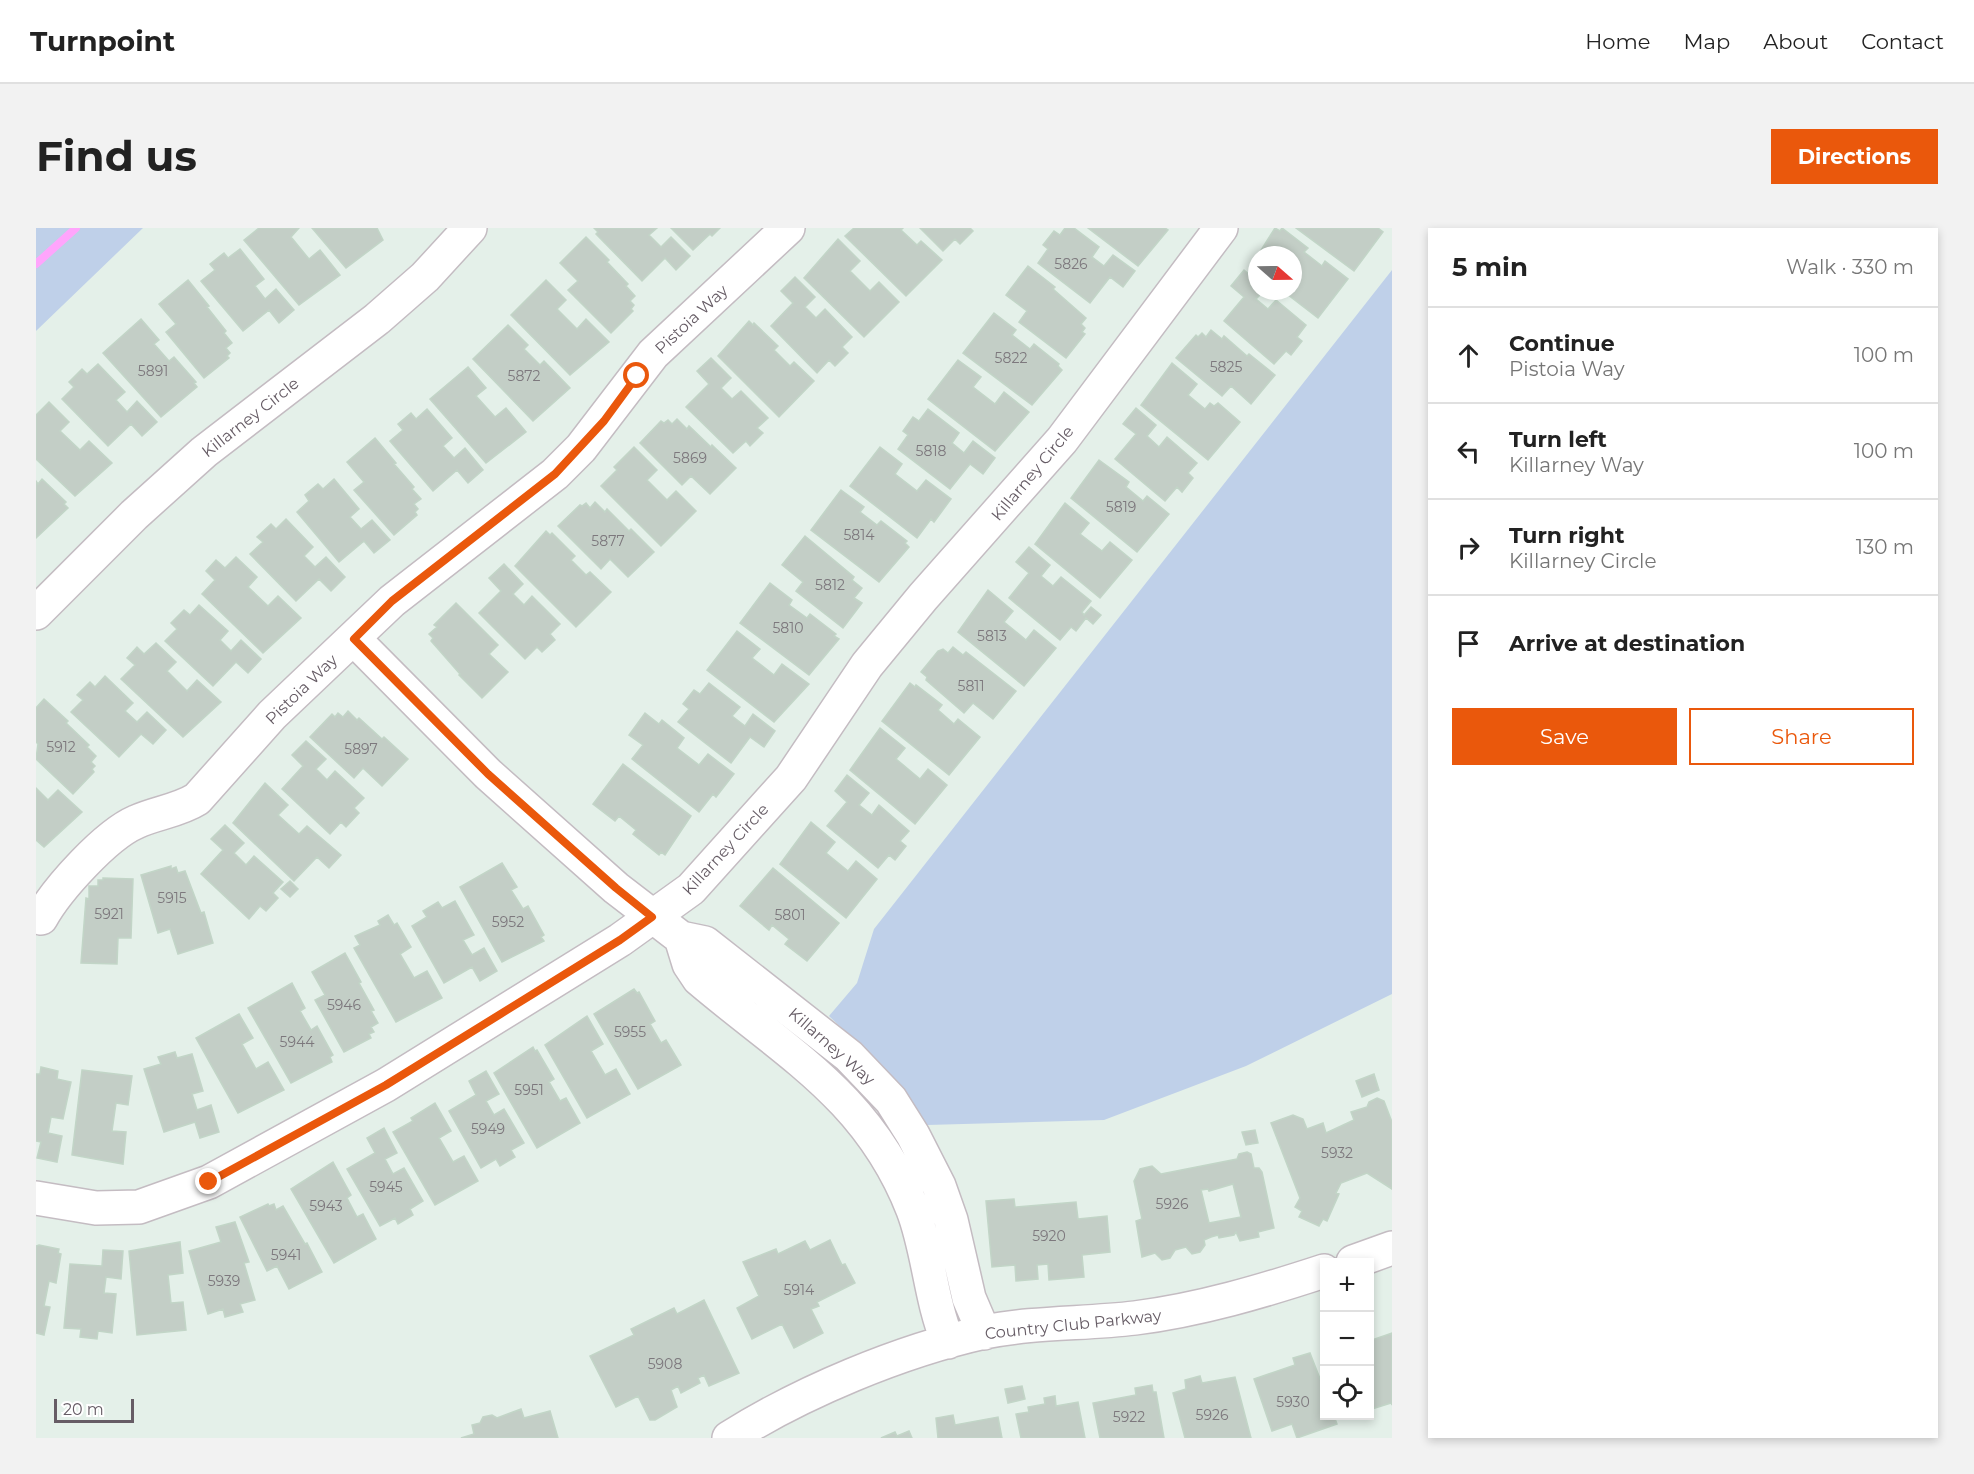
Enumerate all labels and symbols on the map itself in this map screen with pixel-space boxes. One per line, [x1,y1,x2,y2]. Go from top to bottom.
north arrow [1248,246,1302,300]
house number: 5826 [1054,255,1088,273]
street label: Pistoia Way [651,281,732,358]
house number: 5822 [995,349,1027,367]
house number: 5825 [1210,358,1242,376]
house number: 5891 [138,362,168,380]
route start [623,362,649,388]
house number: 5872 [507,367,541,385]
street label: Killarney Circle [198,374,303,461]
street label: Killarney Circle [987,422,1078,525]
house number: 5818 [916,442,946,460]
house number: 5869 [673,449,707,467]
house number: 5819 [1106,498,1136,516]
house number: 5814 [843,526,875,544]
house number: 5877 [591,532,625,550]
house number: 5812 [815,576,845,594]
house number: 5810 [772,619,804,637]
house number: 5813 [977,627,1007,645]
street label: Pistoia Way [261,650,341,728]
house number: 5811 [958,677,984,695]
house number: 5912 [46,738,76,756]
house number: 5897 [344,740,378,758]
street label: Killarney Circle [678,800,773,899]
house number: 5915 [157,889,187,907]
house number: 5921 [94,905,124,923]
house number: 5801 [774,906,806,924]
house number: 5952 [492,913,524,931]
house number: 5946 [327,996,362,1014]
street label: Killarney Way [785,1004,879,1089]
house number: 5955 [614,1023,646,1041]
house number: 5944 [280,1033,315,1051]
house number: 5951 [514,1081,544,1099]
house number: 5949 [471,1120,505,1138]
house number: 5932 [1321,1144,1353,1162]
route end [195,1168,221,1194]
house number: 5945 [369,1178,403,1196]
house number: 5926 [1156,1195,1189,1213]
house number: 5943 [309,1197,343,1215]
house number: 5920 [1032,1227,1066,1245]
house number: 5941 [271,1246,301,1264]
house number: 5939 [208,1272,240,1290]
house number: 5914 [784,1281,815,1299]
street label: Country Club Parkway [984,1306,1163,1343]
house number: 5908 [648,1355,682,1373]
house number: 5930 [1276,1393,1310,1411]
scale bar [54,1396,134,1424]
house number: 5926 [1196,1406,1229,1424]
house number: 5922 [1113,1408,1145,1426]

